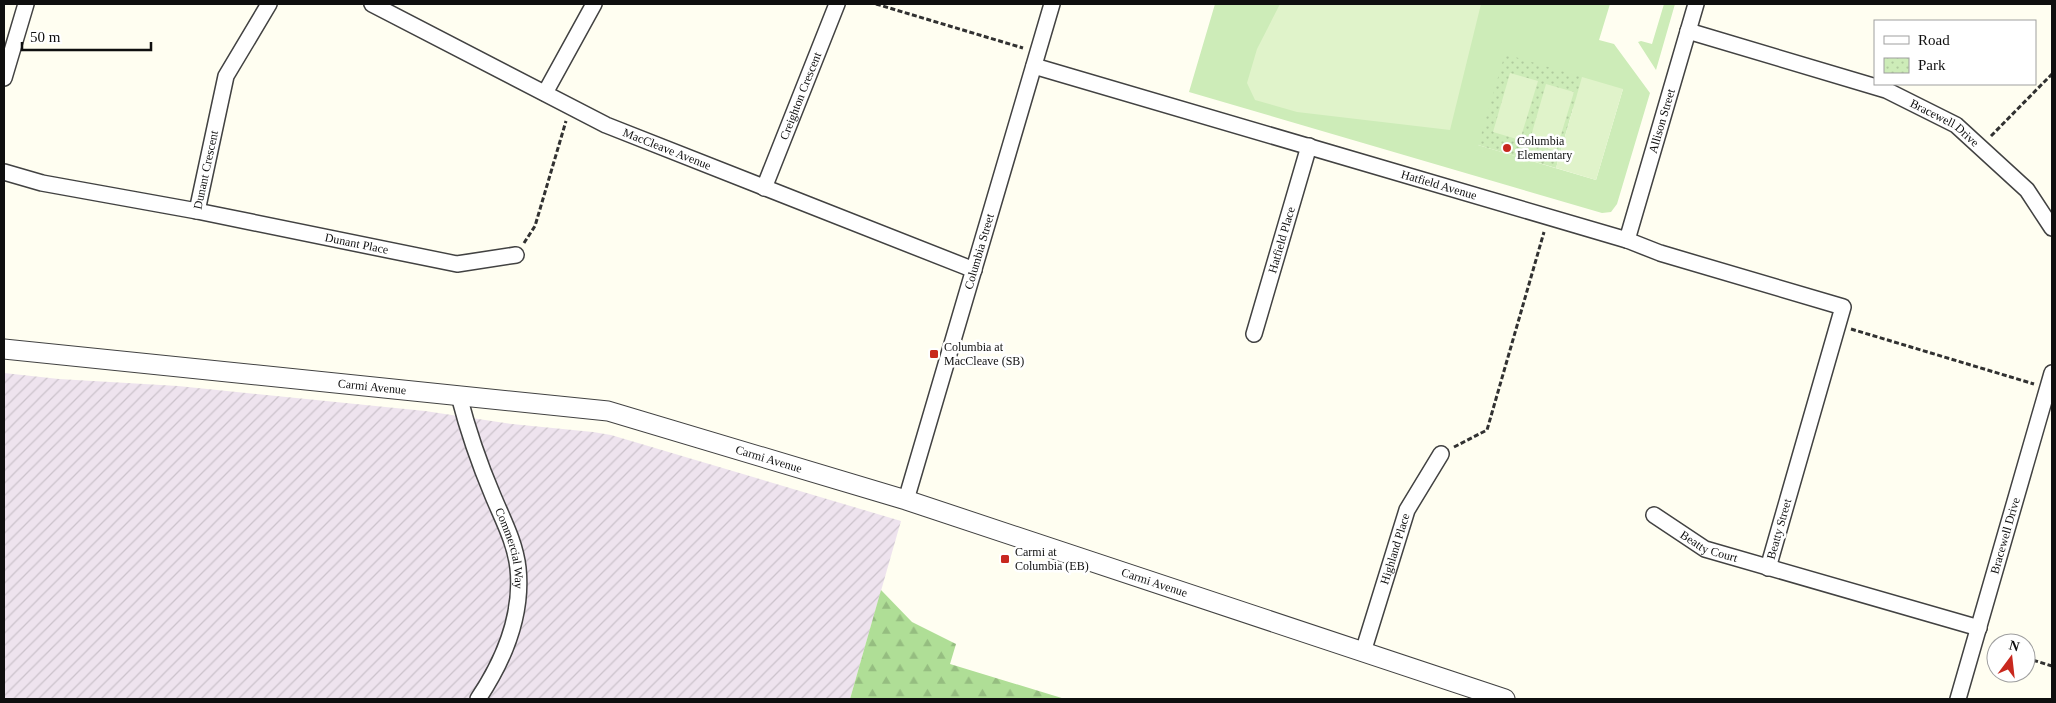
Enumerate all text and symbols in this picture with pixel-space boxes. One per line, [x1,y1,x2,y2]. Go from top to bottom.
scale bar [22,20,151,52]
legend [1874,20,2036,85]
text: 50 m [30,29,61,45]
text: Road [1918,32,1950,48]
street label: Creighton Crescent [777,50,824,142]
text: Park [1918,57,1946,73]
street label: Allison Street [1646,87,1678,155]
street label: Bracewell Drive [1908,96,1982,150]
street label: MacCleave Avenue [621,125,713,173]
street label: Dunant Crescent [191,129,221,211]
place label: Columbia Elementary [1517,134,1572,162]
marker: Columbia Elementary [1501,142,1513,154]
street label: Hatfield Avenue [1399,167,1478,203]
street label: Hatfield Place [1265,205,1298,275]
street label: Columbia Street [961,211,997,291]
street label: Dunant Place [324,230,390,257]
place label: Columbia at MacCleave (SB) [944,340,1024,368]
marker: Columbia at MacCleave (SB) [928,348,940,360]
street label: Carmi Avenue [337,376,407,397]
street label: Carmi Avenue [734,442,804,476]
street label: Beatty Street [1764,496,1794,561]
street label: Bracewell Drive [1987,496,2023,576]
street label: Commercial Way [492,506,526,589]
street label: Highland Place [1377,512,1413,586]
street label: Beatty Court [1678,528,1740,565]
place label: Carmi at Columbia (EB) [1015,545,1089,573]
marker: Carmi at Columbia (EB) [999,553,1011,565]
street label: Carmi Avenue [1120,565,1189,600]
north arrow [1986,633,2036,683]
text: N [2007,637,2021,654]

